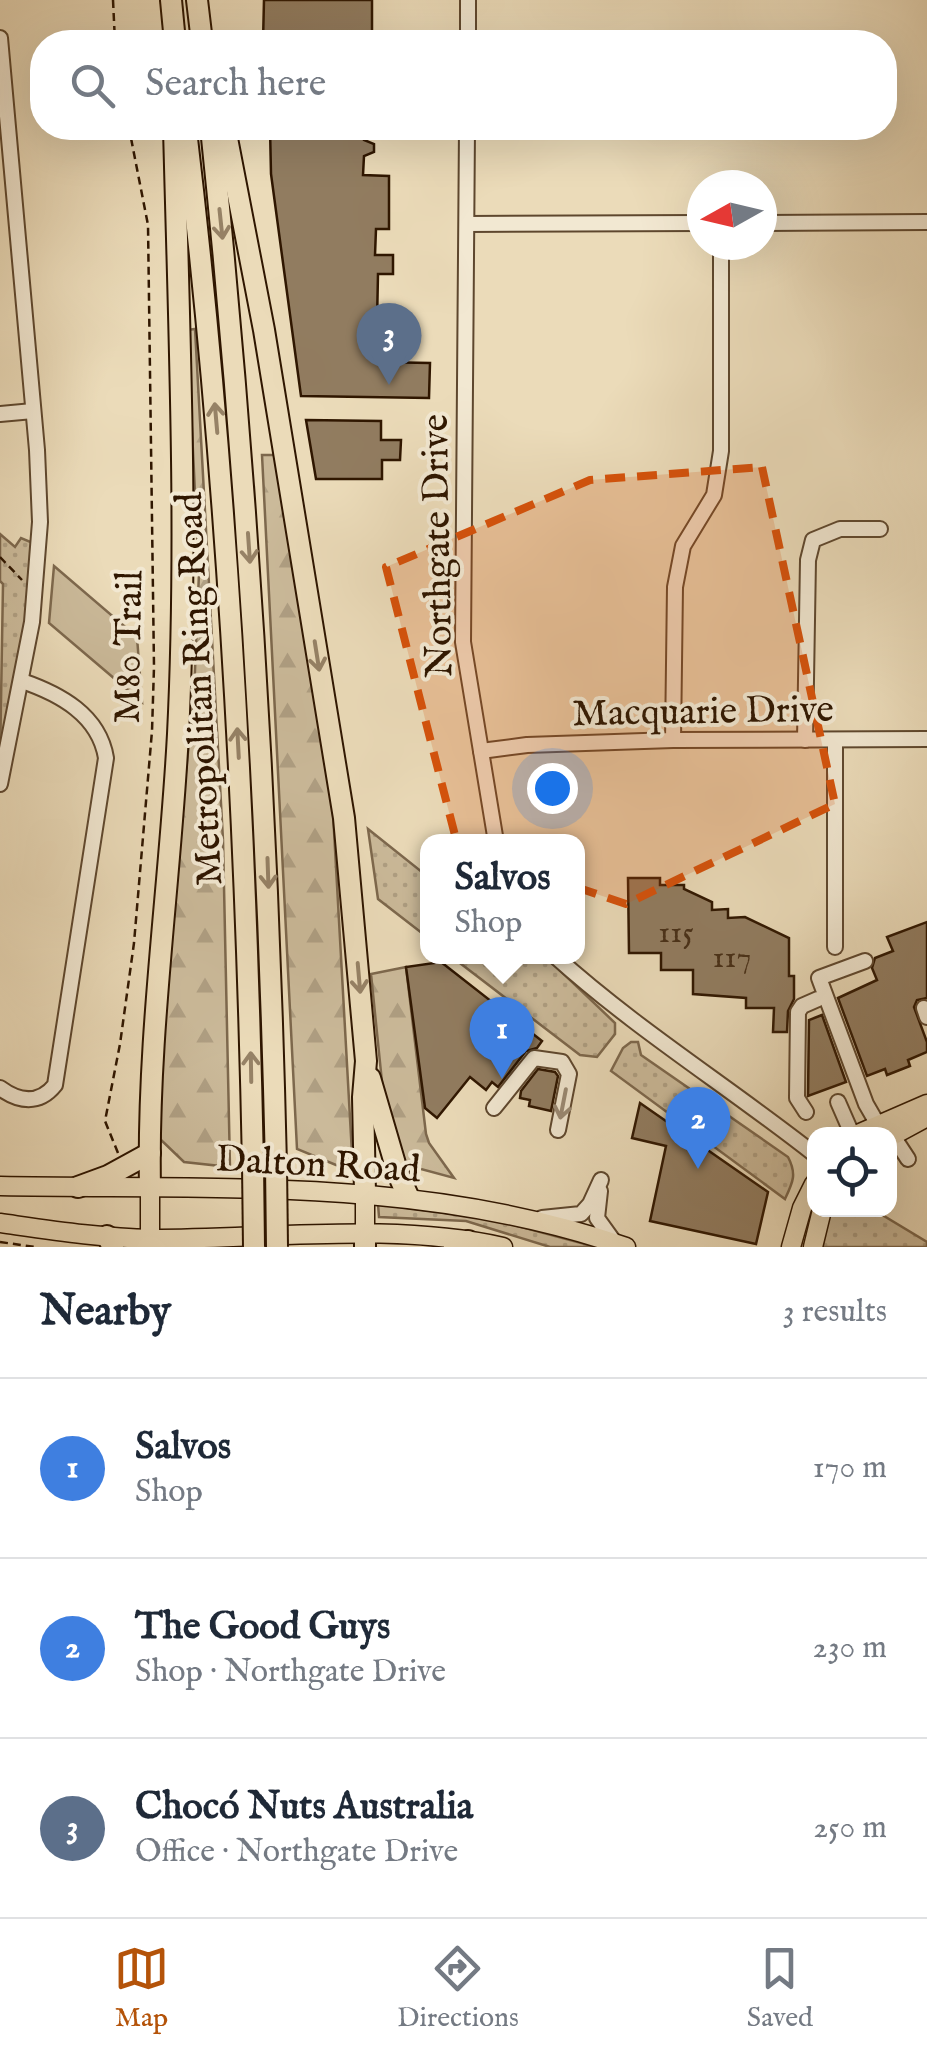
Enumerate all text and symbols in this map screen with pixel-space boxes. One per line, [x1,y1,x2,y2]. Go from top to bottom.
search box [30,30,897,140]
icon: search [65,58,120,113]
text: Search here [145,61,326,109]
north arrow [687,170,777,260]
one-way arrow [212,208,231,240]
pin: 3 [356,302,422,385]
one-way arrow [206,403,225,435]
street label: Northgate Drive [413,414,465,678]
street label: Metropolitan Ring Road [167,490,235,887]
one-way arrow [240,532,259,564]
street label: M80 Trail [105,569,155,724]
one-way arrow [309,639,327,671]
street label: Macquarie Drive [572,687,834,739]
one-way arrow [228,727,247,759]
your location [527,763,578,814]
popup [420,834,585,964]
text: Salvos [454,855,551,903]
one-way arrow [259,856,278,888]
text: Shop [454,903,522,944]
house number: 115 [658,913,694,954]
house number: 117 [713,938,751,979]
one-way arrow [349,961,368,993]
pin: 1 [470,996,534,1079]
one-way arrow [241,1052,260,1084]
pin: 2 [666,1086,730,1169]
one-way arrow [553,1087,572,1119]
map controls [807,1127,897,1217]
button: locate [807,1127,897,1217]
street label: Dalton Road [214,1137,422,1195]
text: Nearby [40,1286,171,1339]
text: 3 results [783,1292,887,1333]
text: Salvos [135,1424,231,1472]
text: 1 [67,1448,78,1489]
text: 170 m [813,1448,887,1489]
text: Shop [135,1472,203,1513]
text: The Good Guys [135,1604,390,1652]
text: 2 [65,1628,80,1669]
text: 230 m [813,1628,887,1669]
text: Shop · Northgate Drive [135,1652,446,1693]
text: Chocó Nuts Australia [135,1784,473,1832]
text: 3 [67,1808,78,1849]
text: 250 m [813,1808,887,1849]
text: Office · Northgate Drive [135,1832,458,1873]
tab: Map [114,1941,169,2036]
tab: Directions [397,1941,519,2036]
tab: Saved [747,1941,813,2036]

